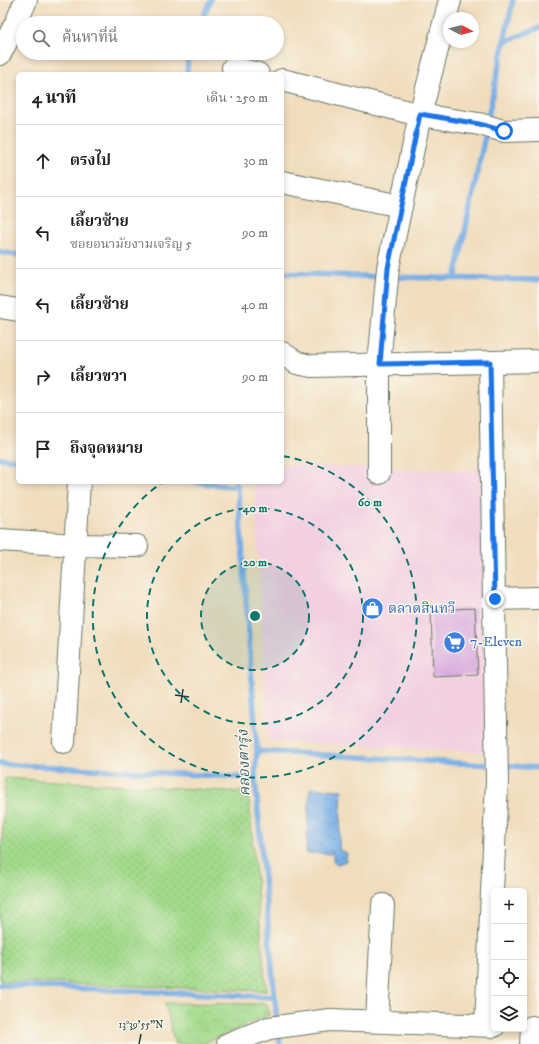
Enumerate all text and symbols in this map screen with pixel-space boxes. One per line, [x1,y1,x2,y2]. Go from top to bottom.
north arrow [443,12,479,48]
search box [16,16,284,60]
icon: search [30,27,52,49]
text: ค้นหาที่นี่ [62,28,118,47]
text: 4 นาที [32,87,77,109]
text: เดิน · 250 m [206,90,268,106]
route start [495,122,513,140]
icon: ahead [32,150,54,172]
text: ตรงไป [70,151,111,170]
text: 30 m [244,153,268,169]
text: เลี้ยวซ้าย [70,212,129,231]
icon: left [32,222,54,244]
text: 90 m [242,225,268,241]
text: ซอยอนามัยงามเจริญ 5 [70,236,192,252]
icon: left [32,294,54,316]
text: เลี้ยวซ้าย [70,295,129,314]
text: 40 m [241,297,268,313]
icon: right [32,366,54,388]
text: เลี้ยวขวา [70,367,127,386]
text: 90 m [242,369,268,385]
icon: arrive [32,438,54,460]
text: ถึงจุดหมาย [70,439,143,458]
text: 60 m [358,495,382,510]
text: 40 m [242,501,267,516]
text: 20 m [243,555,267,570]
route end [486,590,504,608]
shop icon: ตลาดสินทวี [360,596,386,622]
place label: ตลาดสินทวี [388,600,455,618]
centre of rings [248,609,262,623]
supermarket icon: 7-Eleven [441,629,467,655]
place label: 7-Eleven [470,633,523,651]
water label: คลองตารุ่ง [233,729,255,797]
map controls [491,888,527,1032]
button: + [491,888,527,924]
button: − [491,924,527,960]
button: locate [491,960,527,996]
button: layers [491,996,527,1032]
text: 13°39'55"N [119,1019,164,1031]

